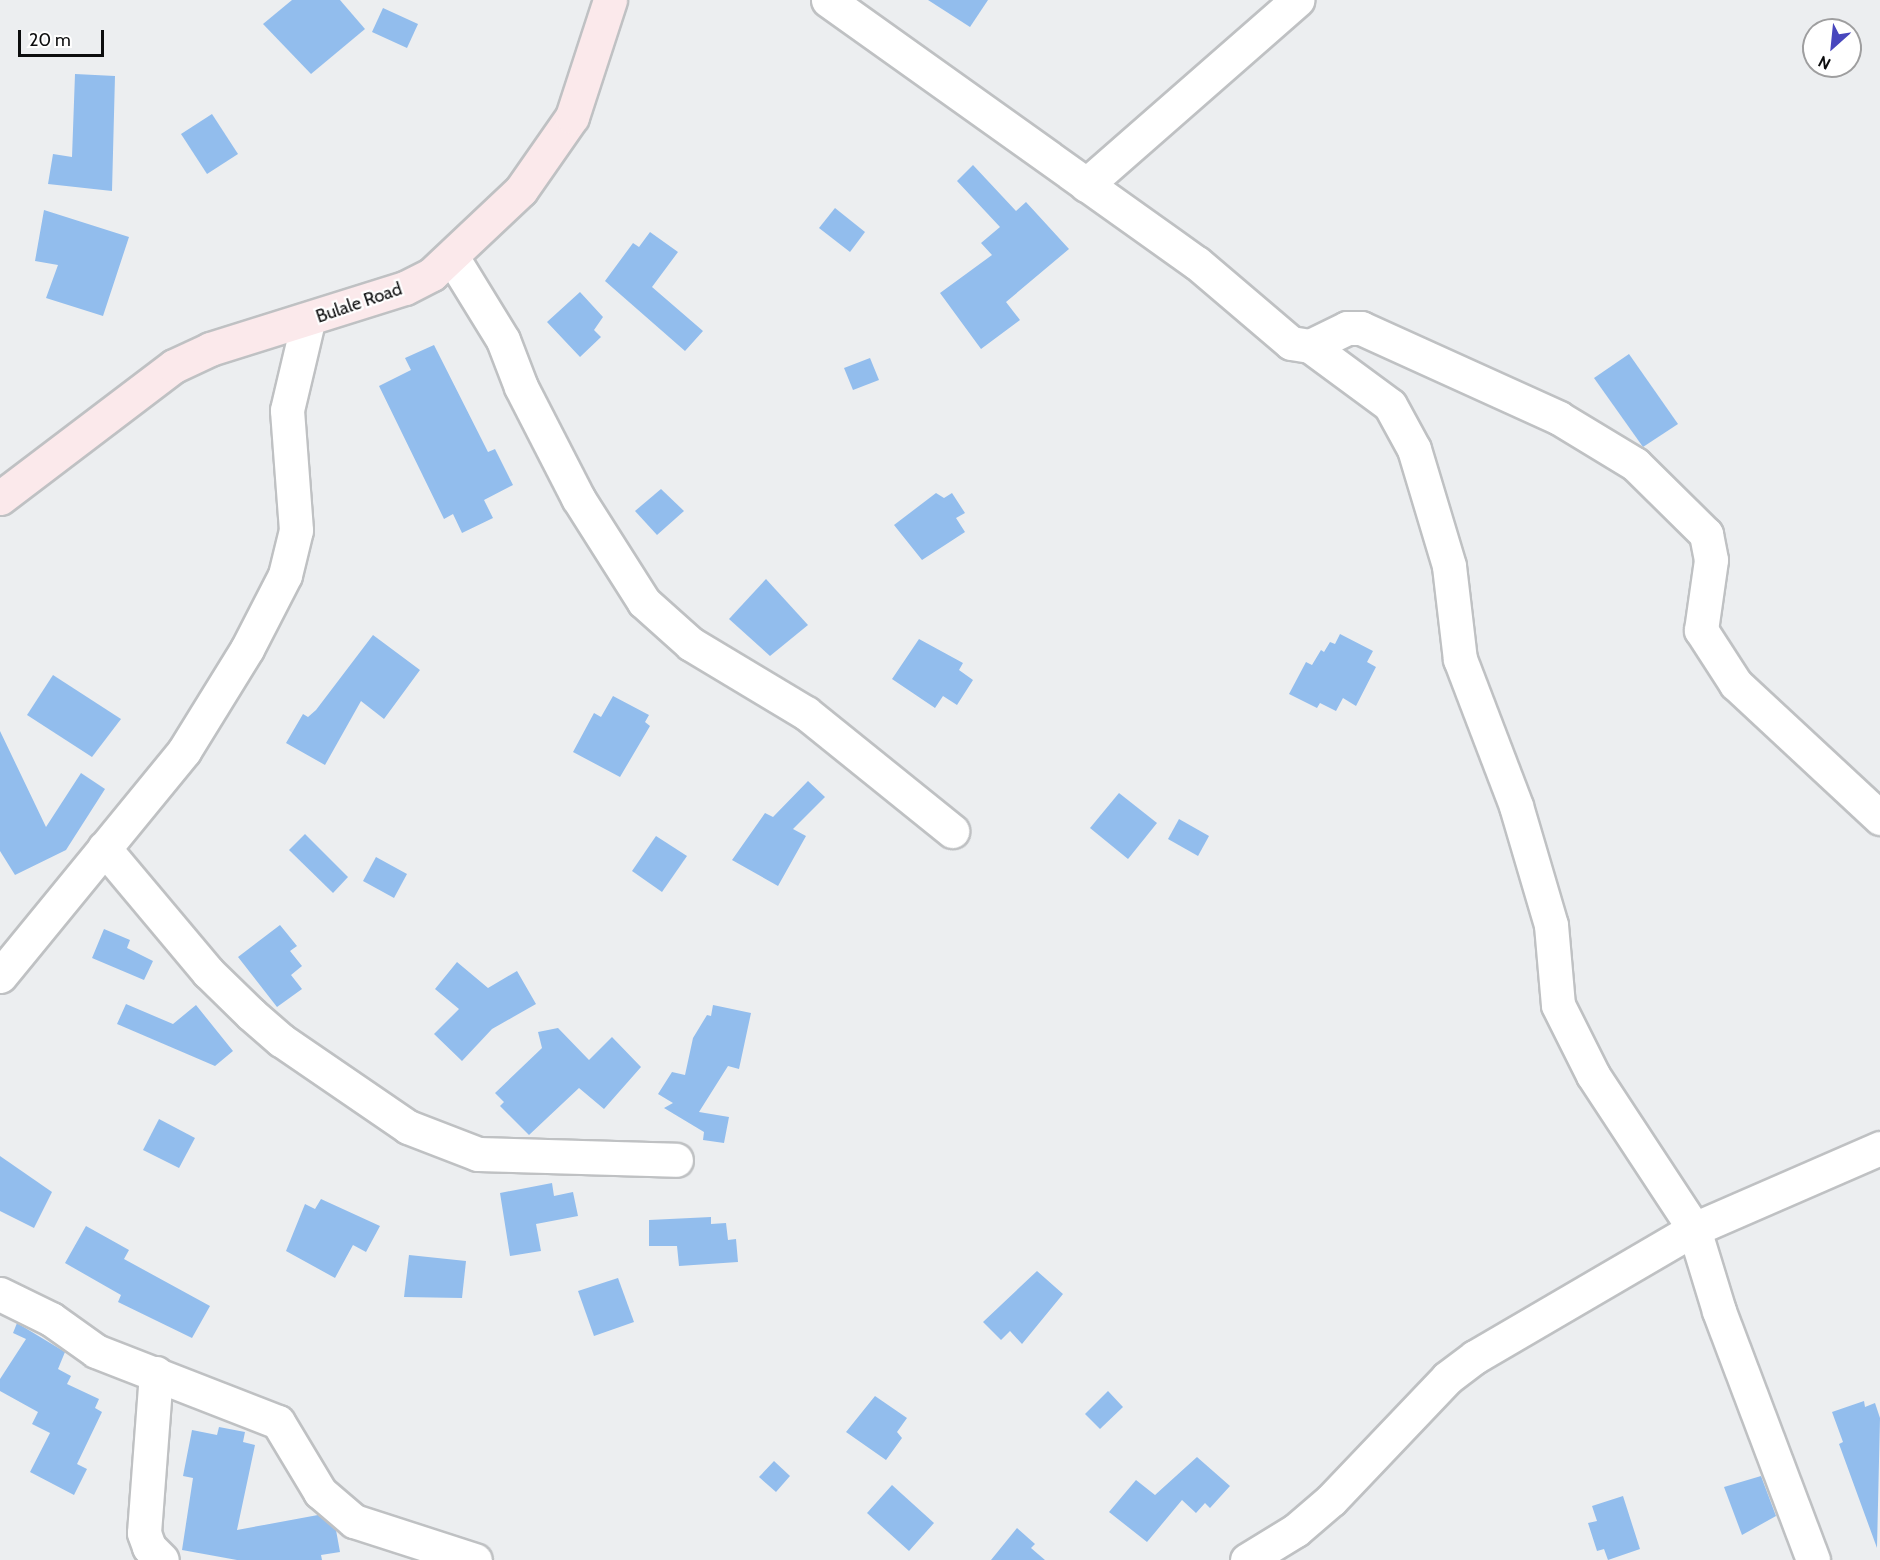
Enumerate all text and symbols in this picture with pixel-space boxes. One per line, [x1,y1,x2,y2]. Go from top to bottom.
scale bar [21,18,106,56]
north arrow [1802,18,1862,78]
text: 20 m [29,29,71,51]
text: N [1815,52,1834,74]
street label: Bulale Road [313,278,405,328]

